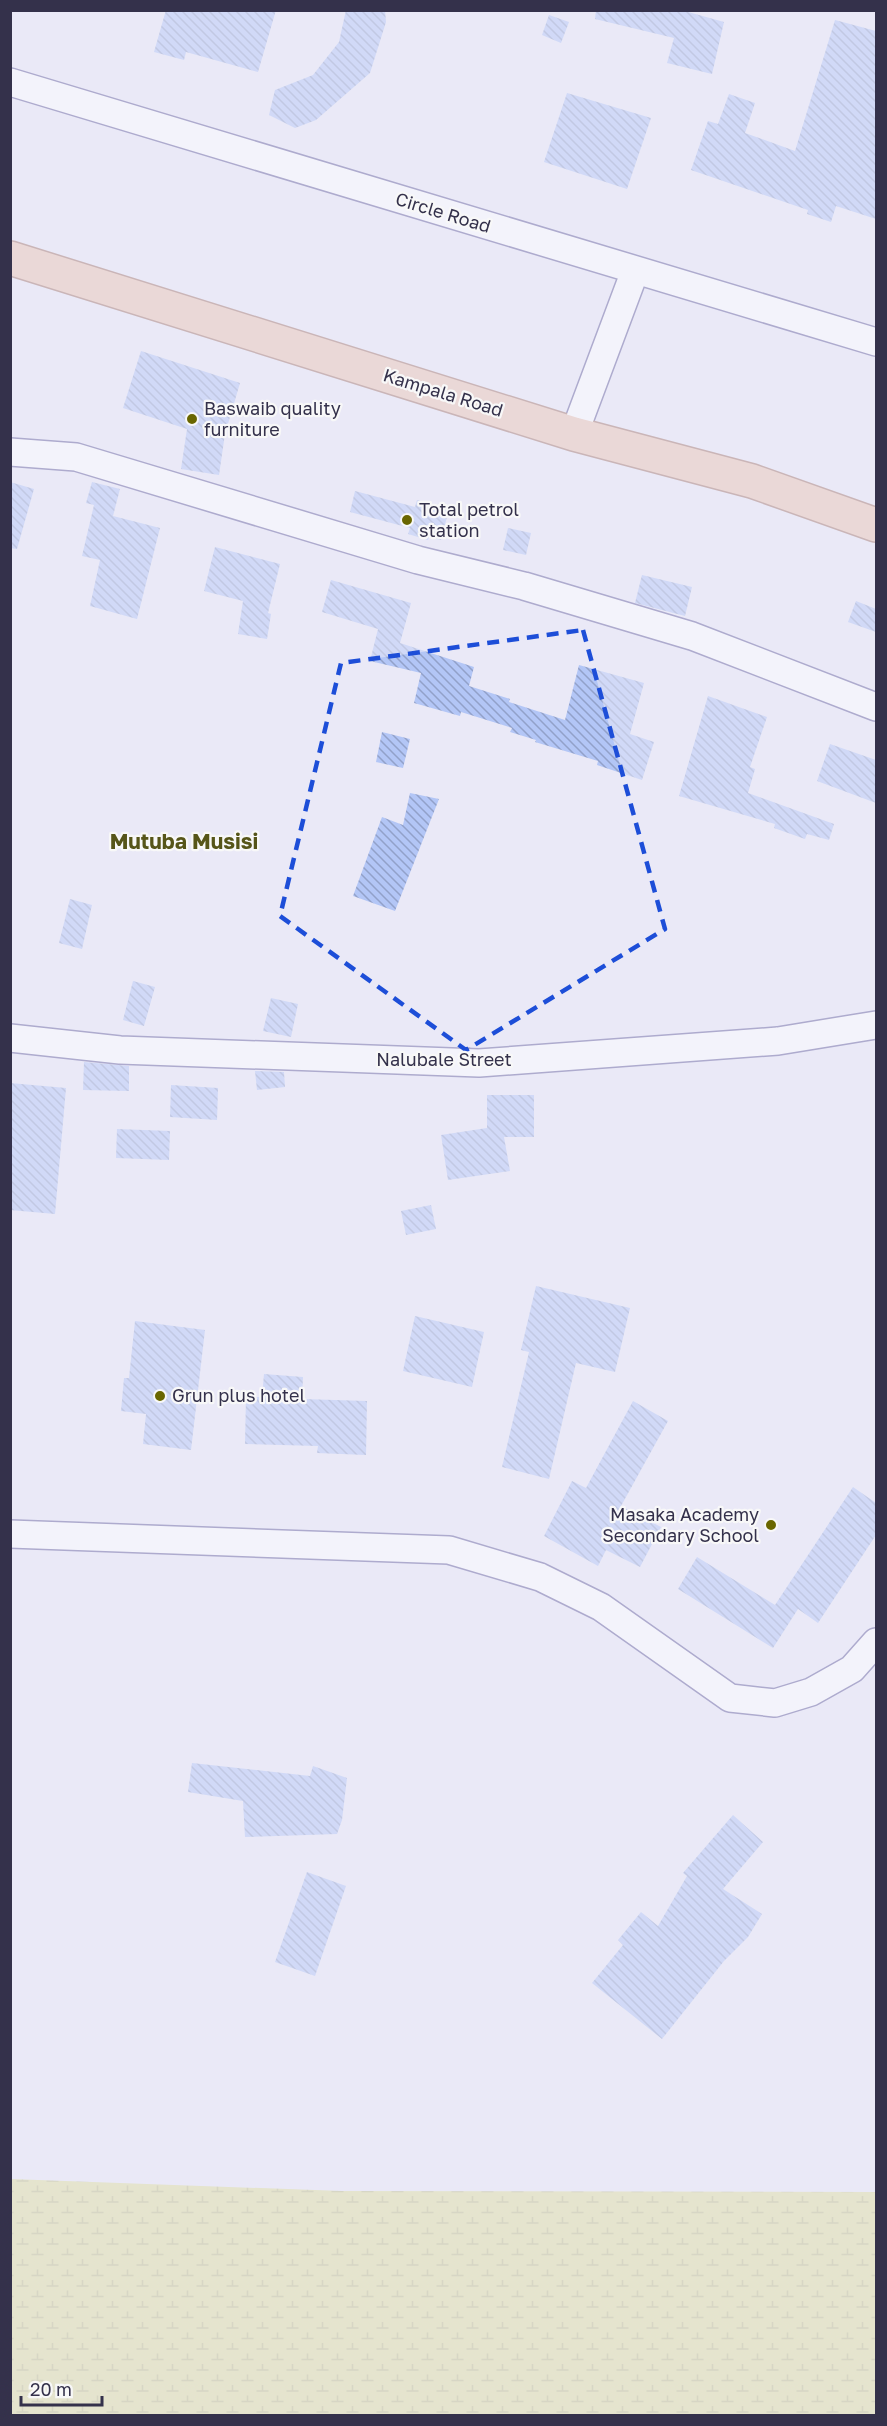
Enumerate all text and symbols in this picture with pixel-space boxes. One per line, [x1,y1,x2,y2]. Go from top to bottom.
street label: Circle Road [393,187,494,237]
street label: Kampala Road [381,363,506,421]
place label: Baswaib quality furniture [204,397,341,440]
marker: Baswaib quality furniture [185,412,199,426]
place label: Total petrol station [419,498,519,541]
marker: Total petrol station [400,513,414,527]
district label: Mutuba Musisi [110,828,258,854]
street label: Nalubale Street [376,1048,512,1070]
place label: Grun plus hotel [172,1384,305,1406]
marker: Grun plus hotel [153,1389,167,1403]
place label: Masaka Academy Secondary School [602,1503,759,1546]
marker: Masaka Academy Secondary School [764,1518,778,1532]
scale bar [21,2369,102,2407]
text: 20 m [30,2378,72,2400]

